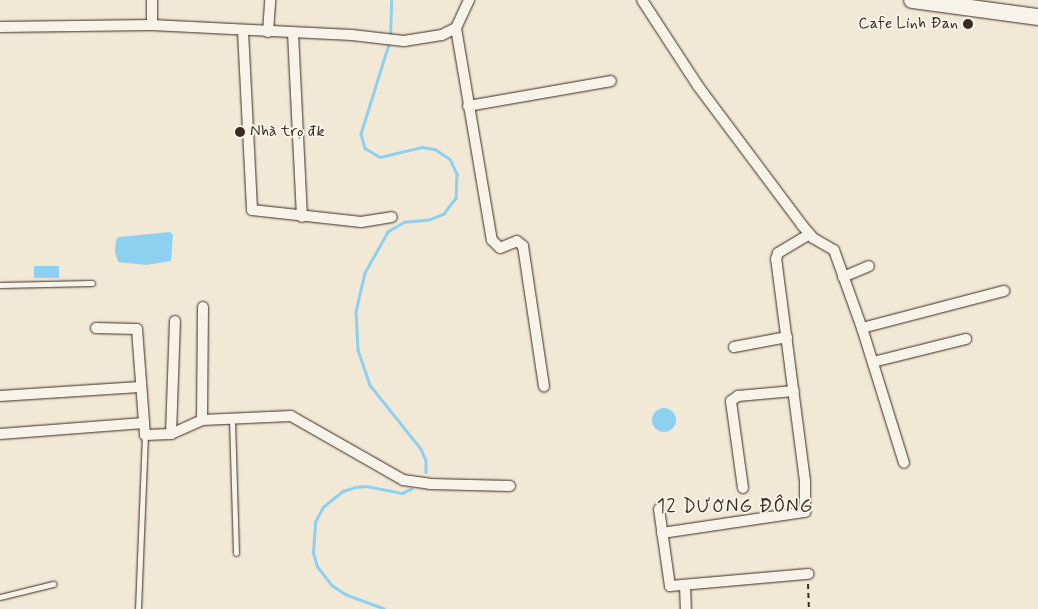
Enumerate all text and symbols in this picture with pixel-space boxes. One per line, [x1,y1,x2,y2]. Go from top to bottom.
place label: Cafe Linh Đan [858,14,958,34]
marker: Cafe Linh Đan [962,18,974,30]
place label: Nhà trọ đk [250,122,325,142]
marker: Nhà trọ đk [234,126,246,138]
district label: 12 DƯƠNG ĐÔNG [655,496,815,518]

